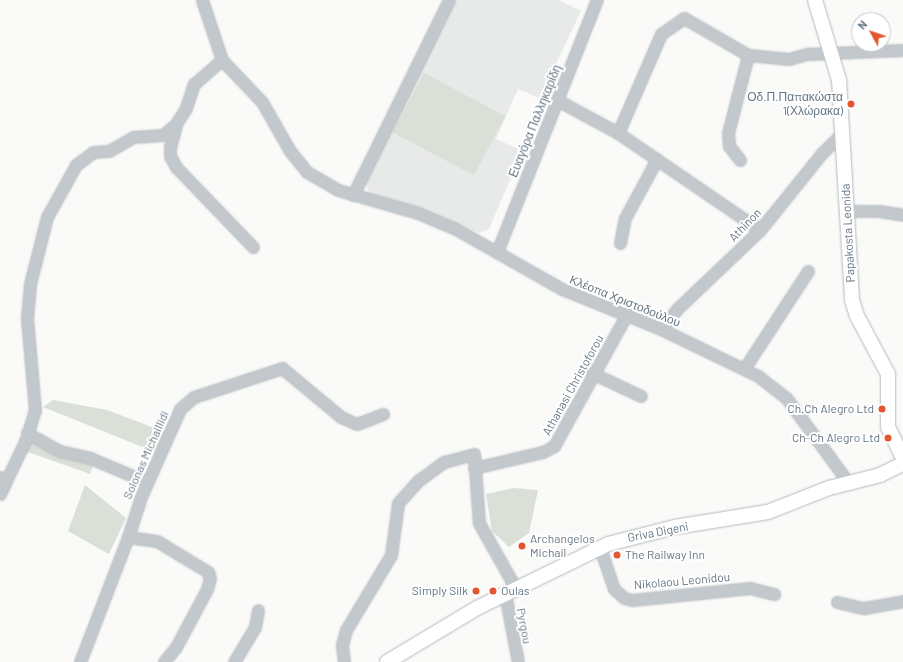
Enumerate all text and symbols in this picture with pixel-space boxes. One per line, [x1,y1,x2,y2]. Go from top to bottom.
north arrow [851,12,891,52]
text: N [855,18,870,32]
street label: Ευαγόρα Παλληκαρίδη [506,63,564,179]
place label: Οδ.Π.Παπακώστα 1(Χλώρακα) [747,90,843,118]
marker: Οδ.Π.Παπακώστα 1(Χλώρακα) [846,99,856,109]
street label: Papakosta Leonida [838,183,858,283]
street label: Athinon [726,205,764,245]
street label: Κλέοπα Χριστοδούλου [567,272,683,330]
street label: Athanasi Christoforou [539,332,607,438]
place label: Ch.Ch Alegro Ltd [788,402,874,416]
marker: Ch.Ch Alegro Ltd [877,404,887,414]
street label: Solonas Michaillidi [120,409,172,501]
place label: Ch-Ch Alegro Ltd [792,431,880,445]
marker: Ch-Ch Alegro Ltd [883,433,893,443]
street label: Griva Digeni [626,519,690,545]
place label: Archangelos Michail [530,532,595,560]
marker: Archangelos Michail [517,541,527,551]
place label: The Railway Inn [625,548,705,562]
marker: The Railway Inn [612,550,622,560]
street label: Nikolaou Leonidou [633,570,731,592]
place label: Simply Silk [412,584,468,598]
place label: Oulas [501,584,530,598]
marker: Simply Silk [471,586,481,596]
marker: Oulas [488,586,498,596]
street label: Pyrgou [513,607,535,645]

